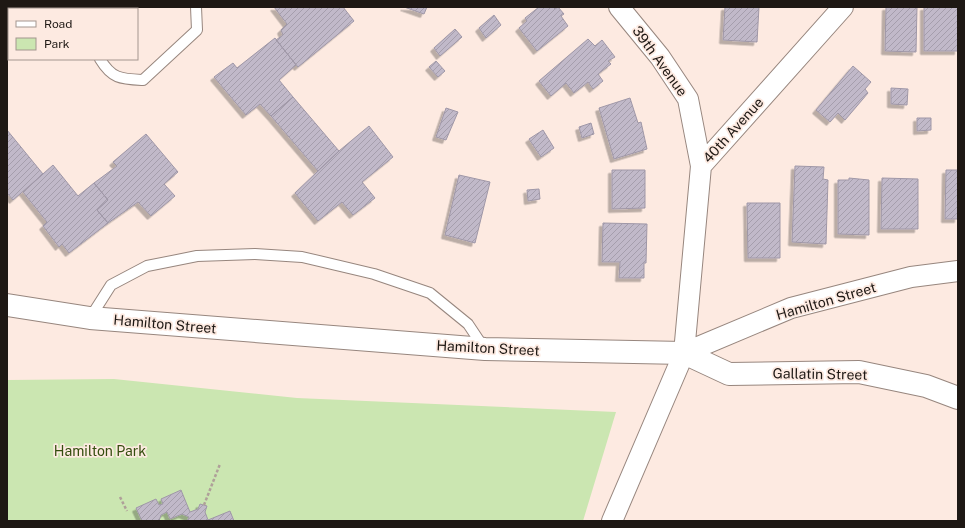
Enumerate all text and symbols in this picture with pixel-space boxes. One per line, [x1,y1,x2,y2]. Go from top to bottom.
legend [8,8,138,60]
text: Road [44,17,72,31]
street label: 39th Avenue [629,23,691,99]
text: Park [44,37,70,51]
street label: 40th Avenue [699,94,767,166]
street label: Hamilton Street [774,279,878,323]
street label: Hamilton Street [113,312,217,336]
street label: Hamilton Street [436,337,540,359]
street label: Gallatin Street [772,365,868,383]
park label: Hamilton Park [54,443,146,459]

